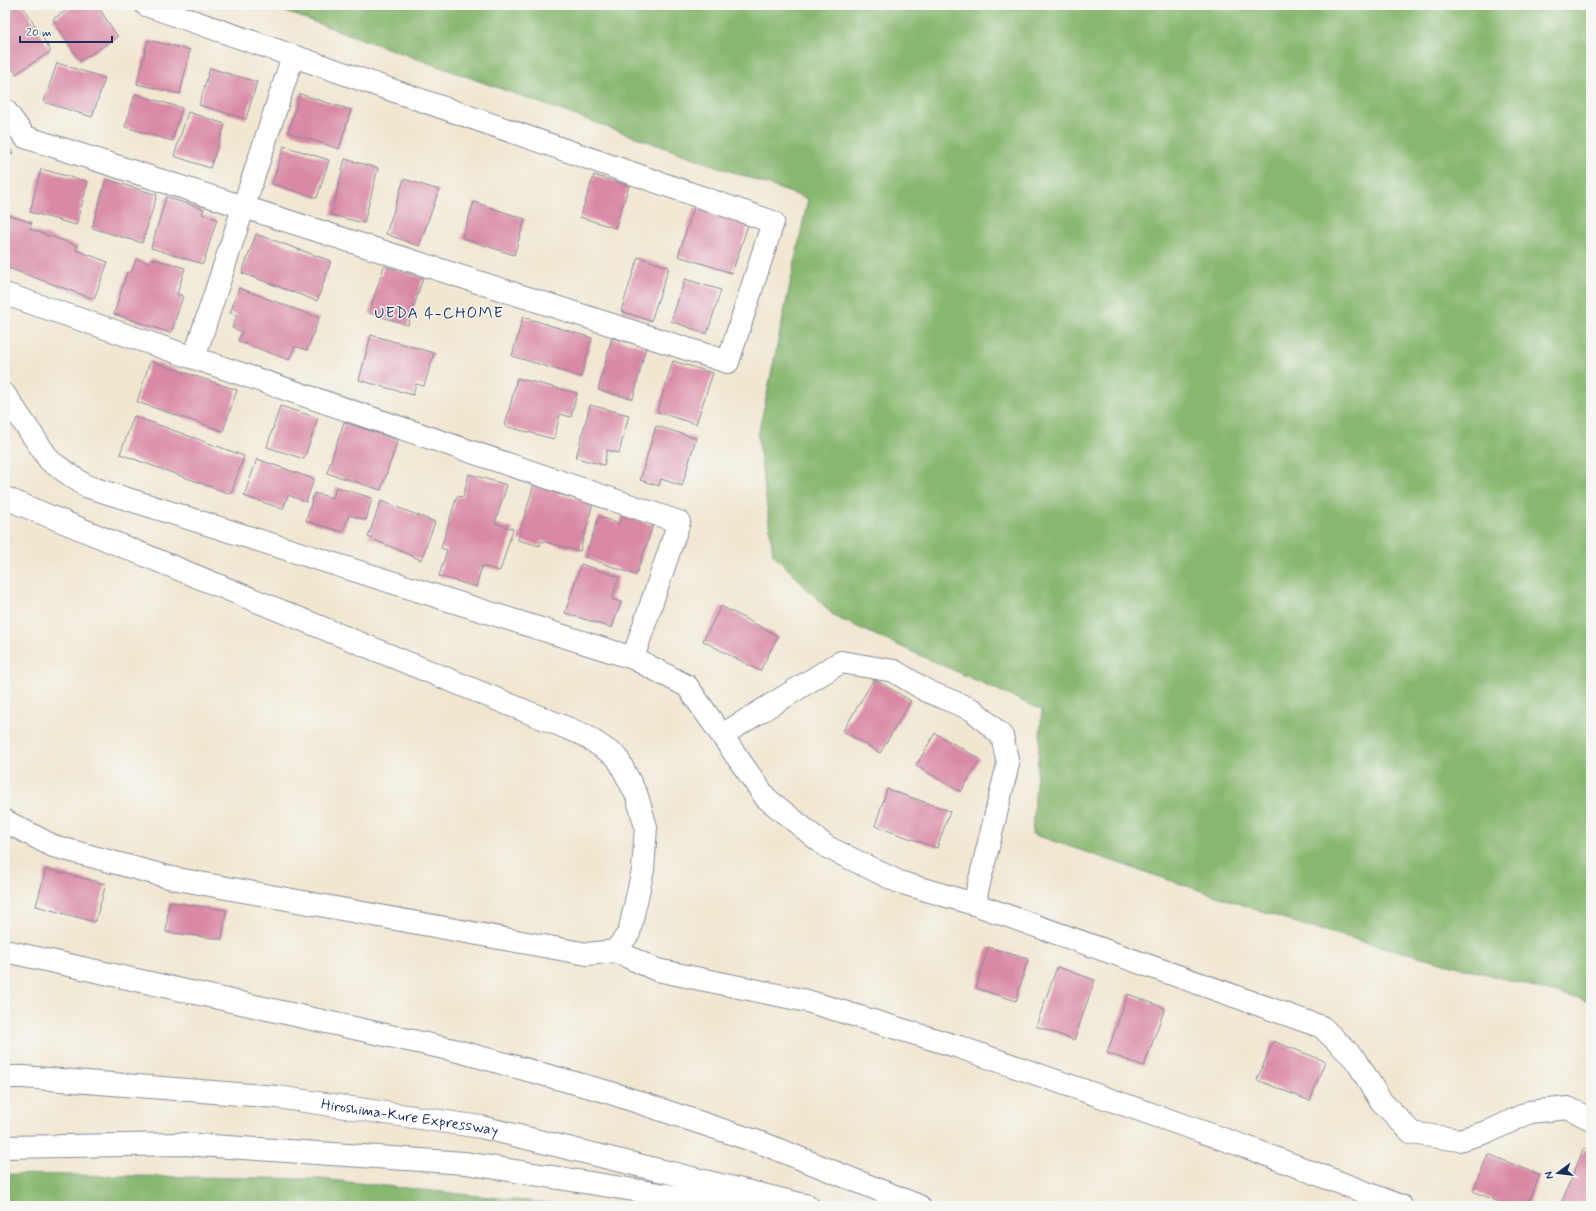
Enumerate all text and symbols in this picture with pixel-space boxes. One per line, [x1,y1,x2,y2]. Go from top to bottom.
scale bar [20,18,112,44]
text: 20 m [26,25,52,41]
district label: UEDA 4-CHOME [374,303,504,324]
street label: Hiroshima-Kure Expressway [320,1095,500,1142]
north arrow [1538,1153,1578,1193]
text: N [1542,1170,1557,1181]

